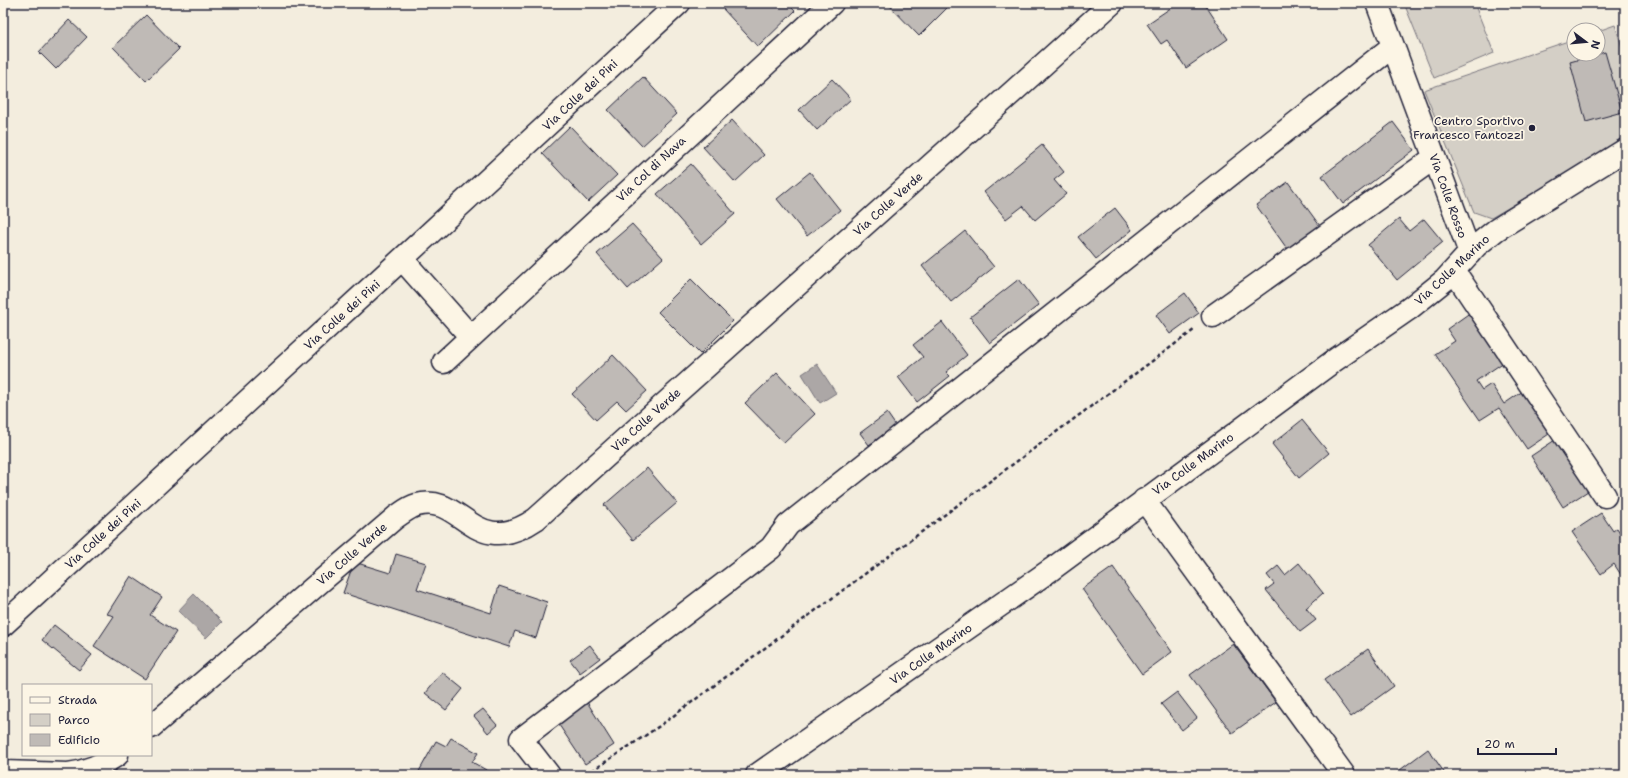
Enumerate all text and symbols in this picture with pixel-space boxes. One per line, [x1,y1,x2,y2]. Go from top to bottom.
north arrow [1566,22,1606,62]
text: N [1587,38,1604,51]
street label: Via Colle dei Pini [539,56,621,134]
place label: Centro Sportivo Francesco Fantozzi [1413,113,1524,143]
marker: Centro Sportivo Francesco Fantozzi [1527,123,1537,133]
street label: Via Col di Nava [613,132,690,205]
street label: Via Colle Rosso [1425,151,1471,241]
street label: Via Colle Verde [850,168,926,240]
street label: Via Colle Marino [1411,231,1493,309]
street label: Via Colle dei Pini [300,276,384,354]
street label: Via Colle Verde [608,384,684,456]
street label: Via Colle Marino [1149,429,1237,499]
street label: Via Colle dei Pini [61,495,145,573]
street label: Via Colle Verde [313,519,391,589]
street label: Via Colle Marino [887,620,975,688]
legend [22,684,152,756]
text: Strada [58,692,98,708]
text: Parco [58,712,90,728]
scale bar [1478,730,1556,756]
text: Edificio [58,732,100,748]
text: 20 m [1484,736,1515,752]

